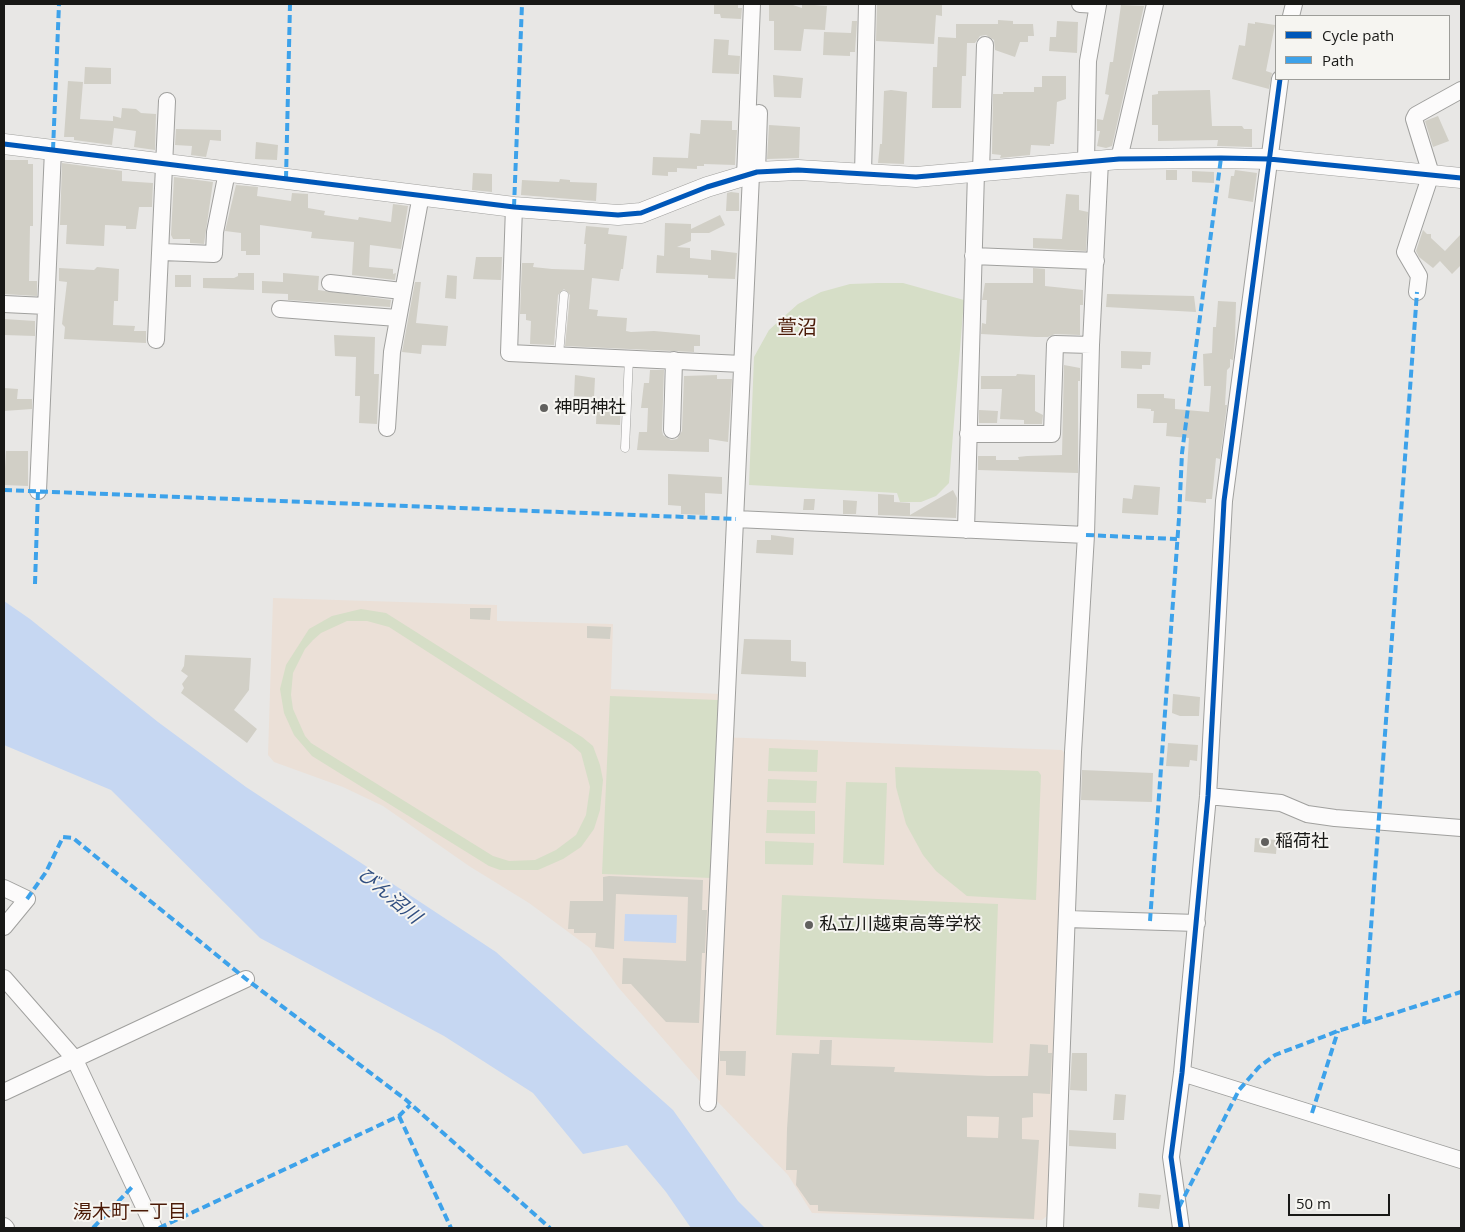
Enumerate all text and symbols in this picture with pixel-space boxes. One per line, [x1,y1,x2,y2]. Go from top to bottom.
legend [1275,15,1450,80]
text: Cycle path [1322,25,1394,45]
text: Path [1322,50,1354,70]
district label: 萱沼 [777,316,817,340]
place label: 神明神社 [554,397,626,419]
marker: 神明神社 [538,402,550,414]
place label: 稲荷社 [1275,831,1329,853]
marker: 稲荷社 [1259,836,1271,848]
water label: びん沼川 [353,863,425,929]
place label: 私立川越東高等学校 [819,914,981,936]
marker: 私立川越東高等学校 [803,919,815,931]
scale bar [1290,1184,1392,1216]
text: 50 m [1296,1193,1331,1213]
district label: 湯木町一丁目 [73,1202,187,1224]

